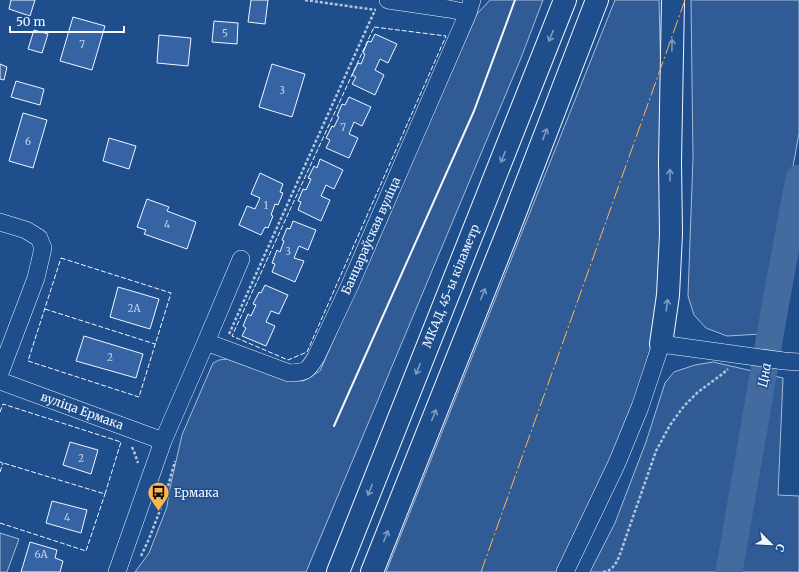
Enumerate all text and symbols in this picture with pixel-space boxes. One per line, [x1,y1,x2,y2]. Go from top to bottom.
scale bar [10,8,124,34]
text: 50 m [16,14,45,29]
house number: 5 [222,27,228,40]
one-way arrow [546,30,554,42]
house number: 7 [79,38,85,51]
one-way arrow [668,39,676,52]
house number: 3 [279,84,285,97]
house number: 7 [340,121,346,134]
one-way arrow [542,129,550,141]
house number: 6 [25,135,31,148]
one-way arrow [498,151,506,163]
one-way arrow [666,169,674,182]
street label: Банцараўская вуліца [338,174,404,297]
house number: 1 [264,199,269,212]
house number: 4 [164,218,170,231]
street label: МКАД, 45-ы кіламетр [419,222,482,350]
house number: 3 [285,245,291,258]
one-way arrow [479,289,487,301]
one-way arrow [663,299,670,312]
house number: 2А [127,302,141,315]
house number: 2 [107,351,113,364]
one-way arrow [414,362,422,374]
water label: Цна [754,362,775,389]
street label: вуліца Ермака [39,389,126,433]
one-way arrow [431,410,439,422]
house number: 2 [78,452,84,465]
bus stop icon: Ермака [146,480,172,513]
one-way arrow [366,483,374,495]
place label: Ермака [174,485,219,500]
house number: 4 [64,511,70,524]
north arrow [751,524,791,564]
one-way arrow [383,530,390,542]
text: С [772,542,788,554]
house number: 6А [34,548,48,561]

